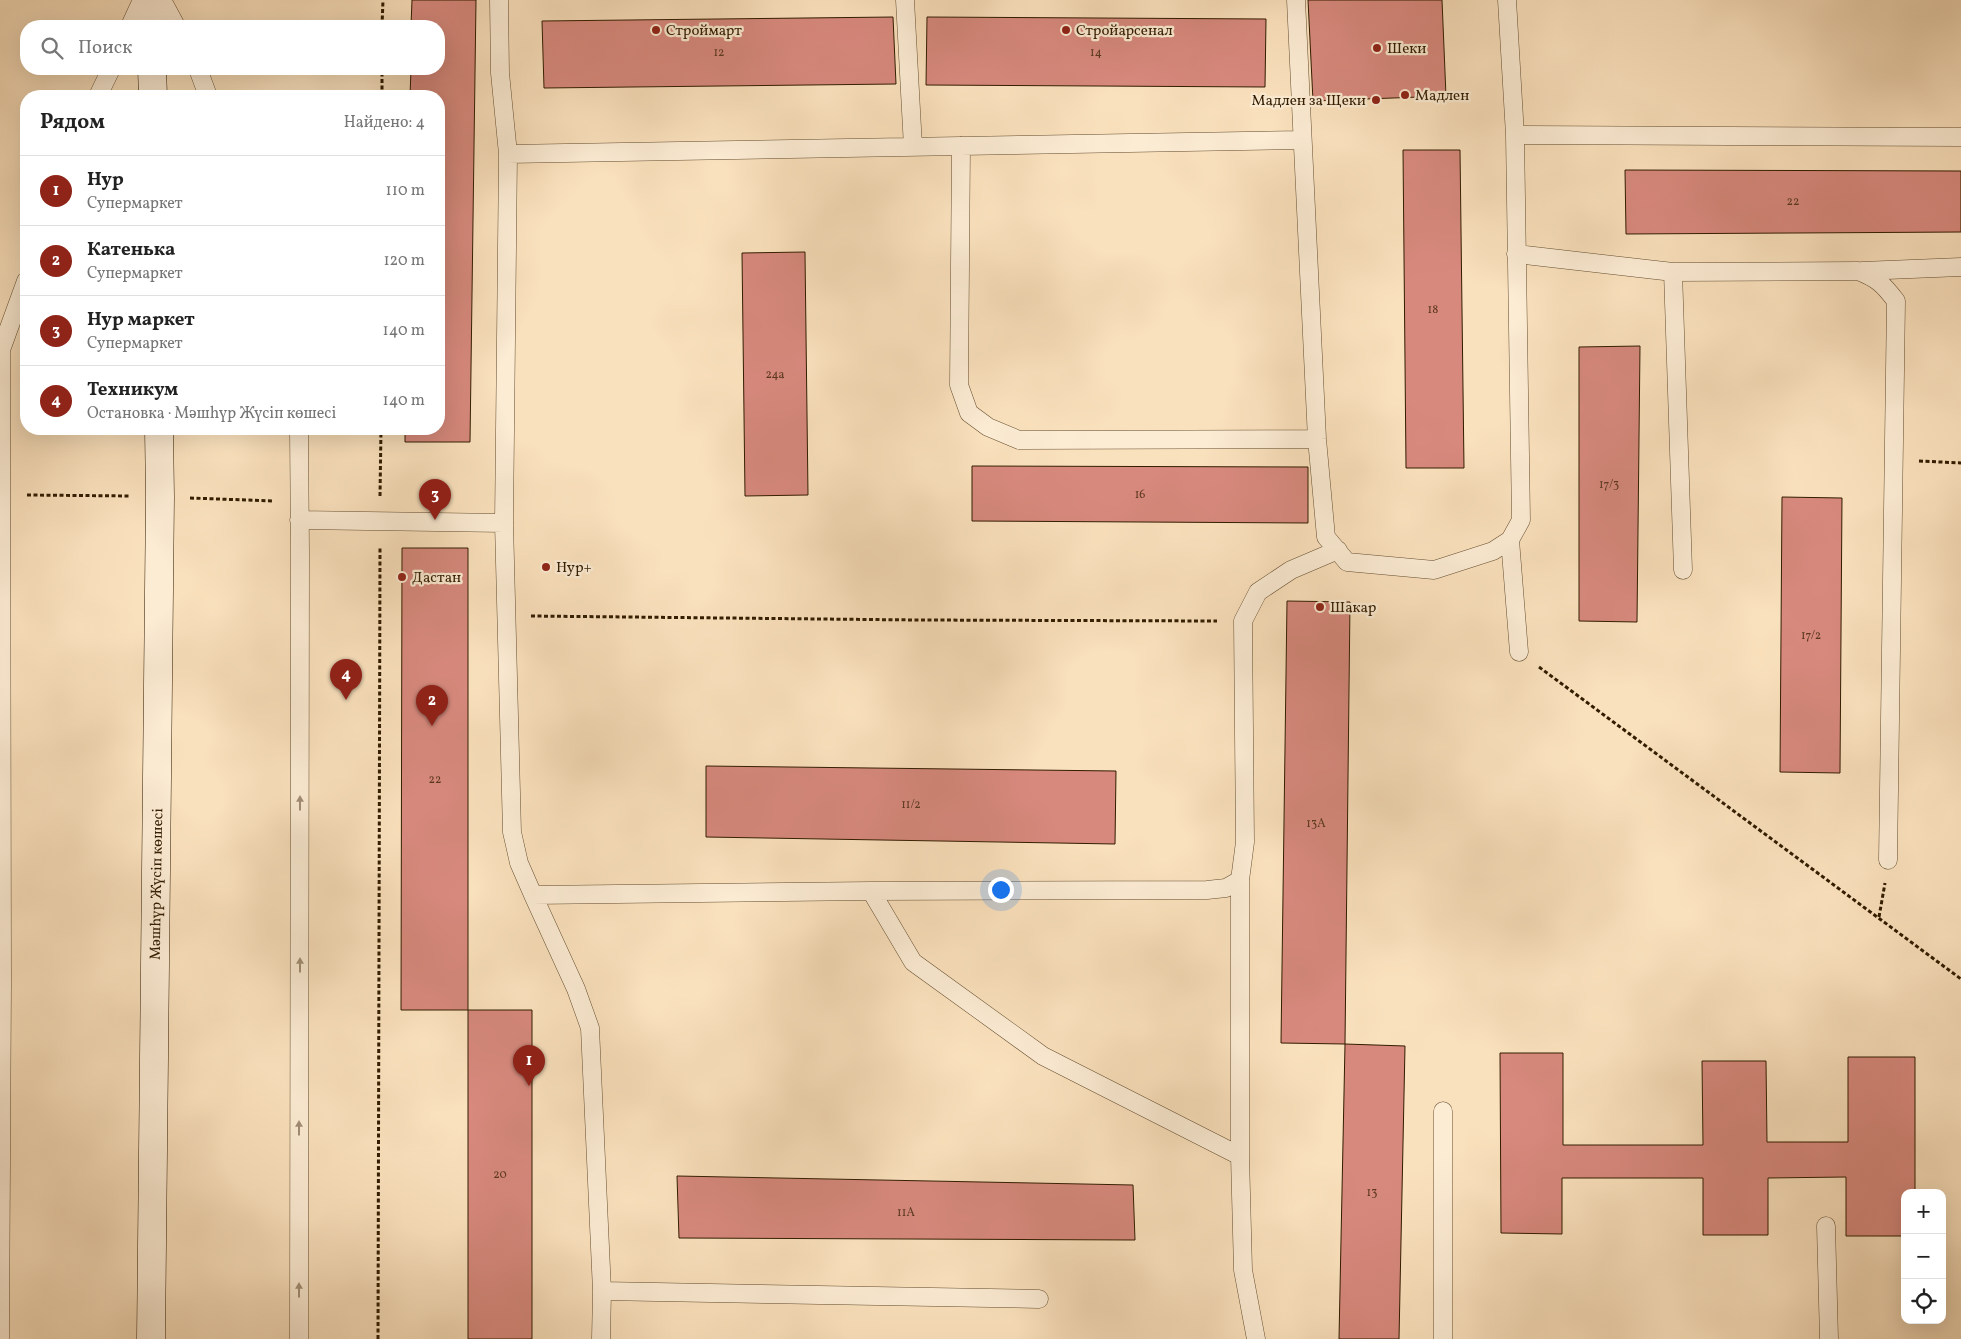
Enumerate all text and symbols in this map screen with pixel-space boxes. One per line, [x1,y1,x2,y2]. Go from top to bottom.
search box [20,20,445,75]
place label: Строймарт [666,21,742,42]
place label: Стройарсенал [1076,21,1173,42]
marker: Строймарт [650,24,662,36]
marker: Стройарсенал [1060,24,1072,36]
icon: search [38,34,66,62]
text: Поиск [78,35,132,61]
place label: Шеки [1387,39,1426,60]
marker: Шеки [1371,42,1383,54]
house number: 12 [713,45,725,61]
house number: 14 [1090,45,1102,61]
place label: Мадлен [1415,86,1469,107]
marker: Мадлен [1399,89,1411,101]
place label: Мадлен за Щеки [1252,91,1366,112]
marker: Мадлен за Щеки [1370,94,1382,106]
text: Рядом [40,108,105,137]
text: Найдено: 4 [344,112,425,134]
text: Нур [87,167,124,193]
text: 1 [53,180,59,202]
text: 110 m [386,180,425,202]
text: Супермаркет [87,193,183,215]
house number: 22 [1787,194,1799,210]
text: Катенька [87,237,175,263]
text: 2 [52,250,60,272]
text: 120 m [383,250,425,272]
text: Супермаркет [87,263,183,285]
house number: 18 [1428,302,1438,318]
text: Нур маркет [87,307,195,333]
text: 3 [52,320,60,342]
text: 140 m [383,320,425,342]
text: Супермаркет [87,333,183,355]
house number: 24а [765,367,785,383]
text: Техникум [87,377,178,403]
text: 4 [51,390,61,412]
text: 140 m [383,390,425,412]
text: Остановка · Мәшһүр Жүсіп көшесі [87,403,336,425]
house number: 17/3 [1599,477,1619,493]
pin: 3 [419,479,451,520]
house number: 16 [1135,487,1145,503]
place label: Нур+ [556,558,592,579]
marker: Нур+ [540,561,552,573]
place label: Дастан [412,568,461,589]
marker: Дастан [396,571,408,583]
place label: Шакар [1330,598,1376,619]
marker: Шакар [1314,601,1326,613]
house number: 17/2 [1801,628,1821,644]
pin: 4 [330,659,362,700]
pin: 2 [416,685,448,726]
house number: 22 [429,772,441,788]
one-way arrow [296,795,304,811]
house number: 11/2 [901,797,921,813]
street label: Мәшһүр Жүсіп көшесі [146,808,169,960]
house number: 13А [1306,816,1326,832]
your location [988,877,1014,903]
one-way arrow [296,957,304,973]
pin: 1 [513,1045,545,1086]
one-way arrow [295,1120,303,1136]
house number: 20 [493,1167,507,1183]
house number: 13 [1367,1185,1377,1201]
map controls [1901,1189,1946,1324]
button: + [1901,1189,1946,1234]
house number: 11А [897,1205,915,1221]
button: − [1901,1234,1946,1279]
button: locate [1901,1279,1946,1324]
one-way arrow [295,1282,303,1298]

